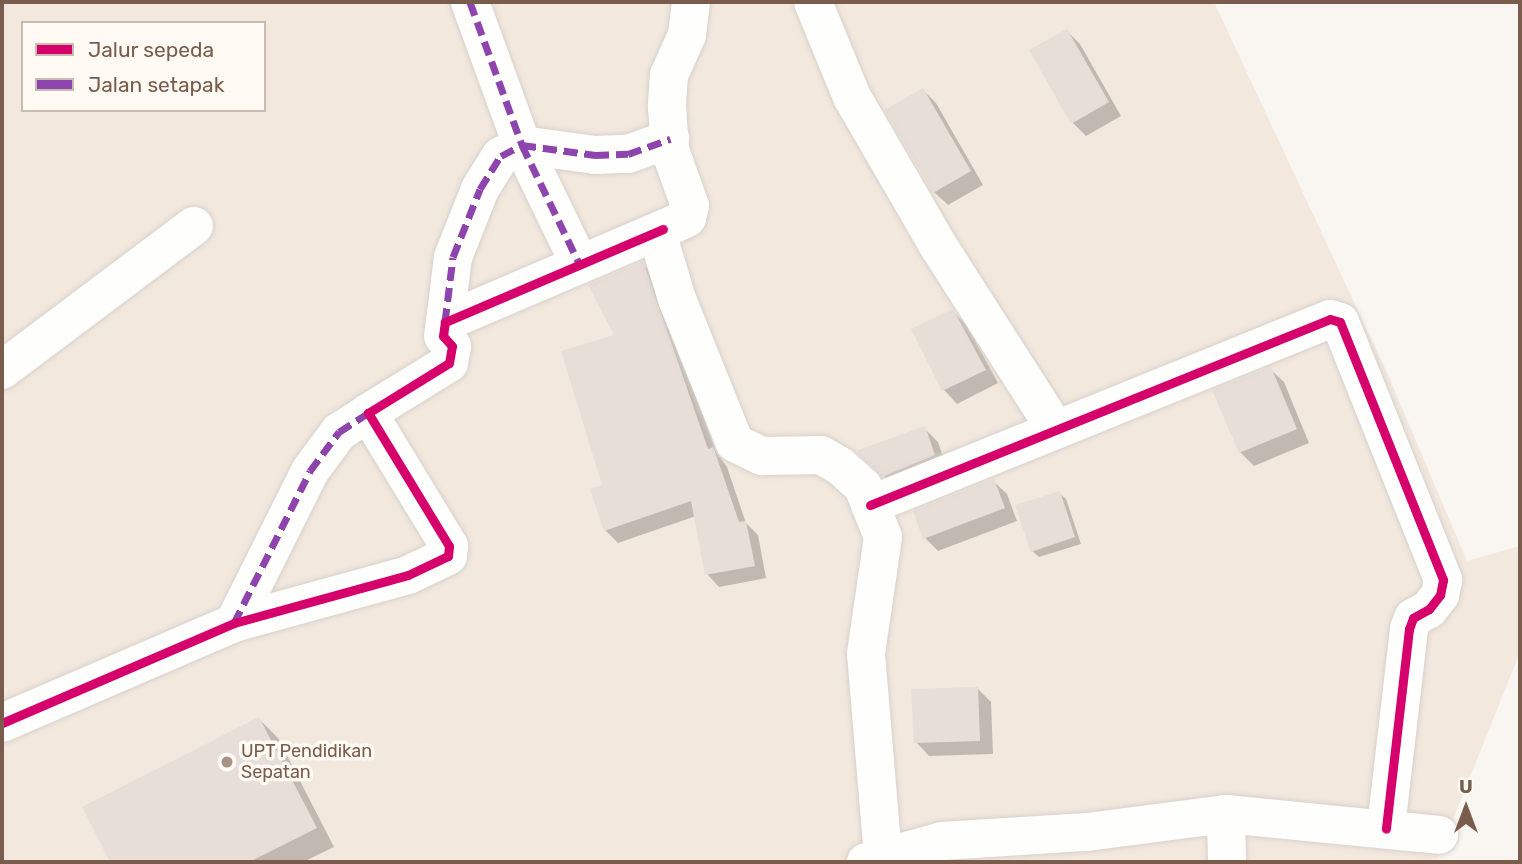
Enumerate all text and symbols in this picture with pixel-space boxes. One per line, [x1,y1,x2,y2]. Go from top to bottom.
legend [21,21,266,112]
text: Jalur sepeda [88,37,214,62]
text: Jalan setapak [88,72,225,97]
place label: UPT Pendidikan Sepatan [241,741,373,784]
marker: UPT Pendidikan Sepatan [219,754,235,770]
north arrow [1431,773,1501,843]
text: U [1459,775,1473,798]

